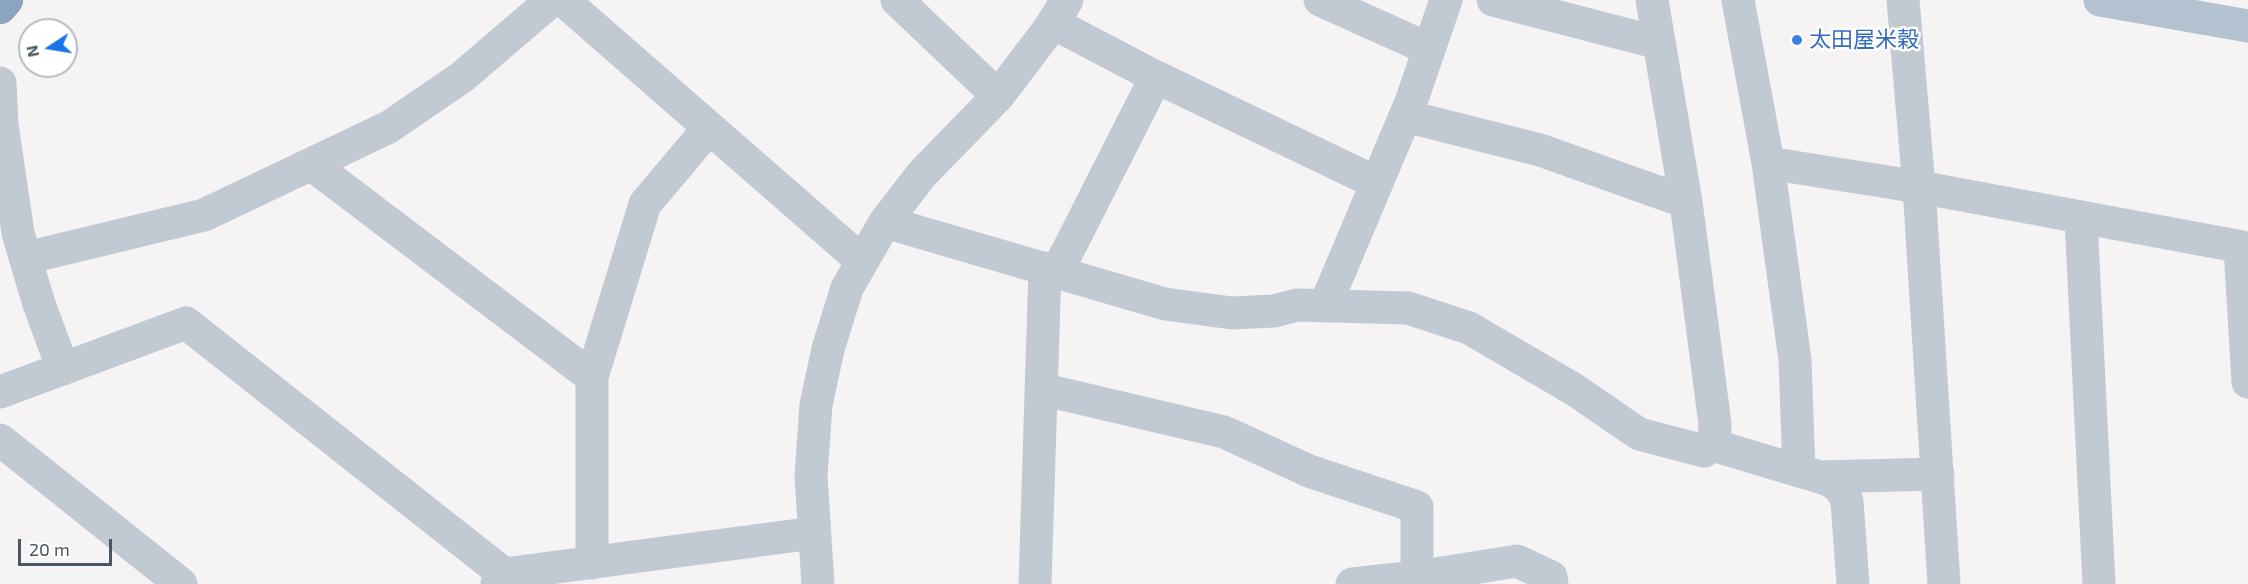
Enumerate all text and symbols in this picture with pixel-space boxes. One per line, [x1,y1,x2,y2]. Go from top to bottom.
north arrow [18,18,78,78]
place label: 太田屋米穀 [1809,27,1919,53]
marker: 太田屋米穀 [1790,33,1804,47]
text: N [21,44,42,59]
scale bar [21,527,116,565]
text: 20 m [29,538,70,560]

